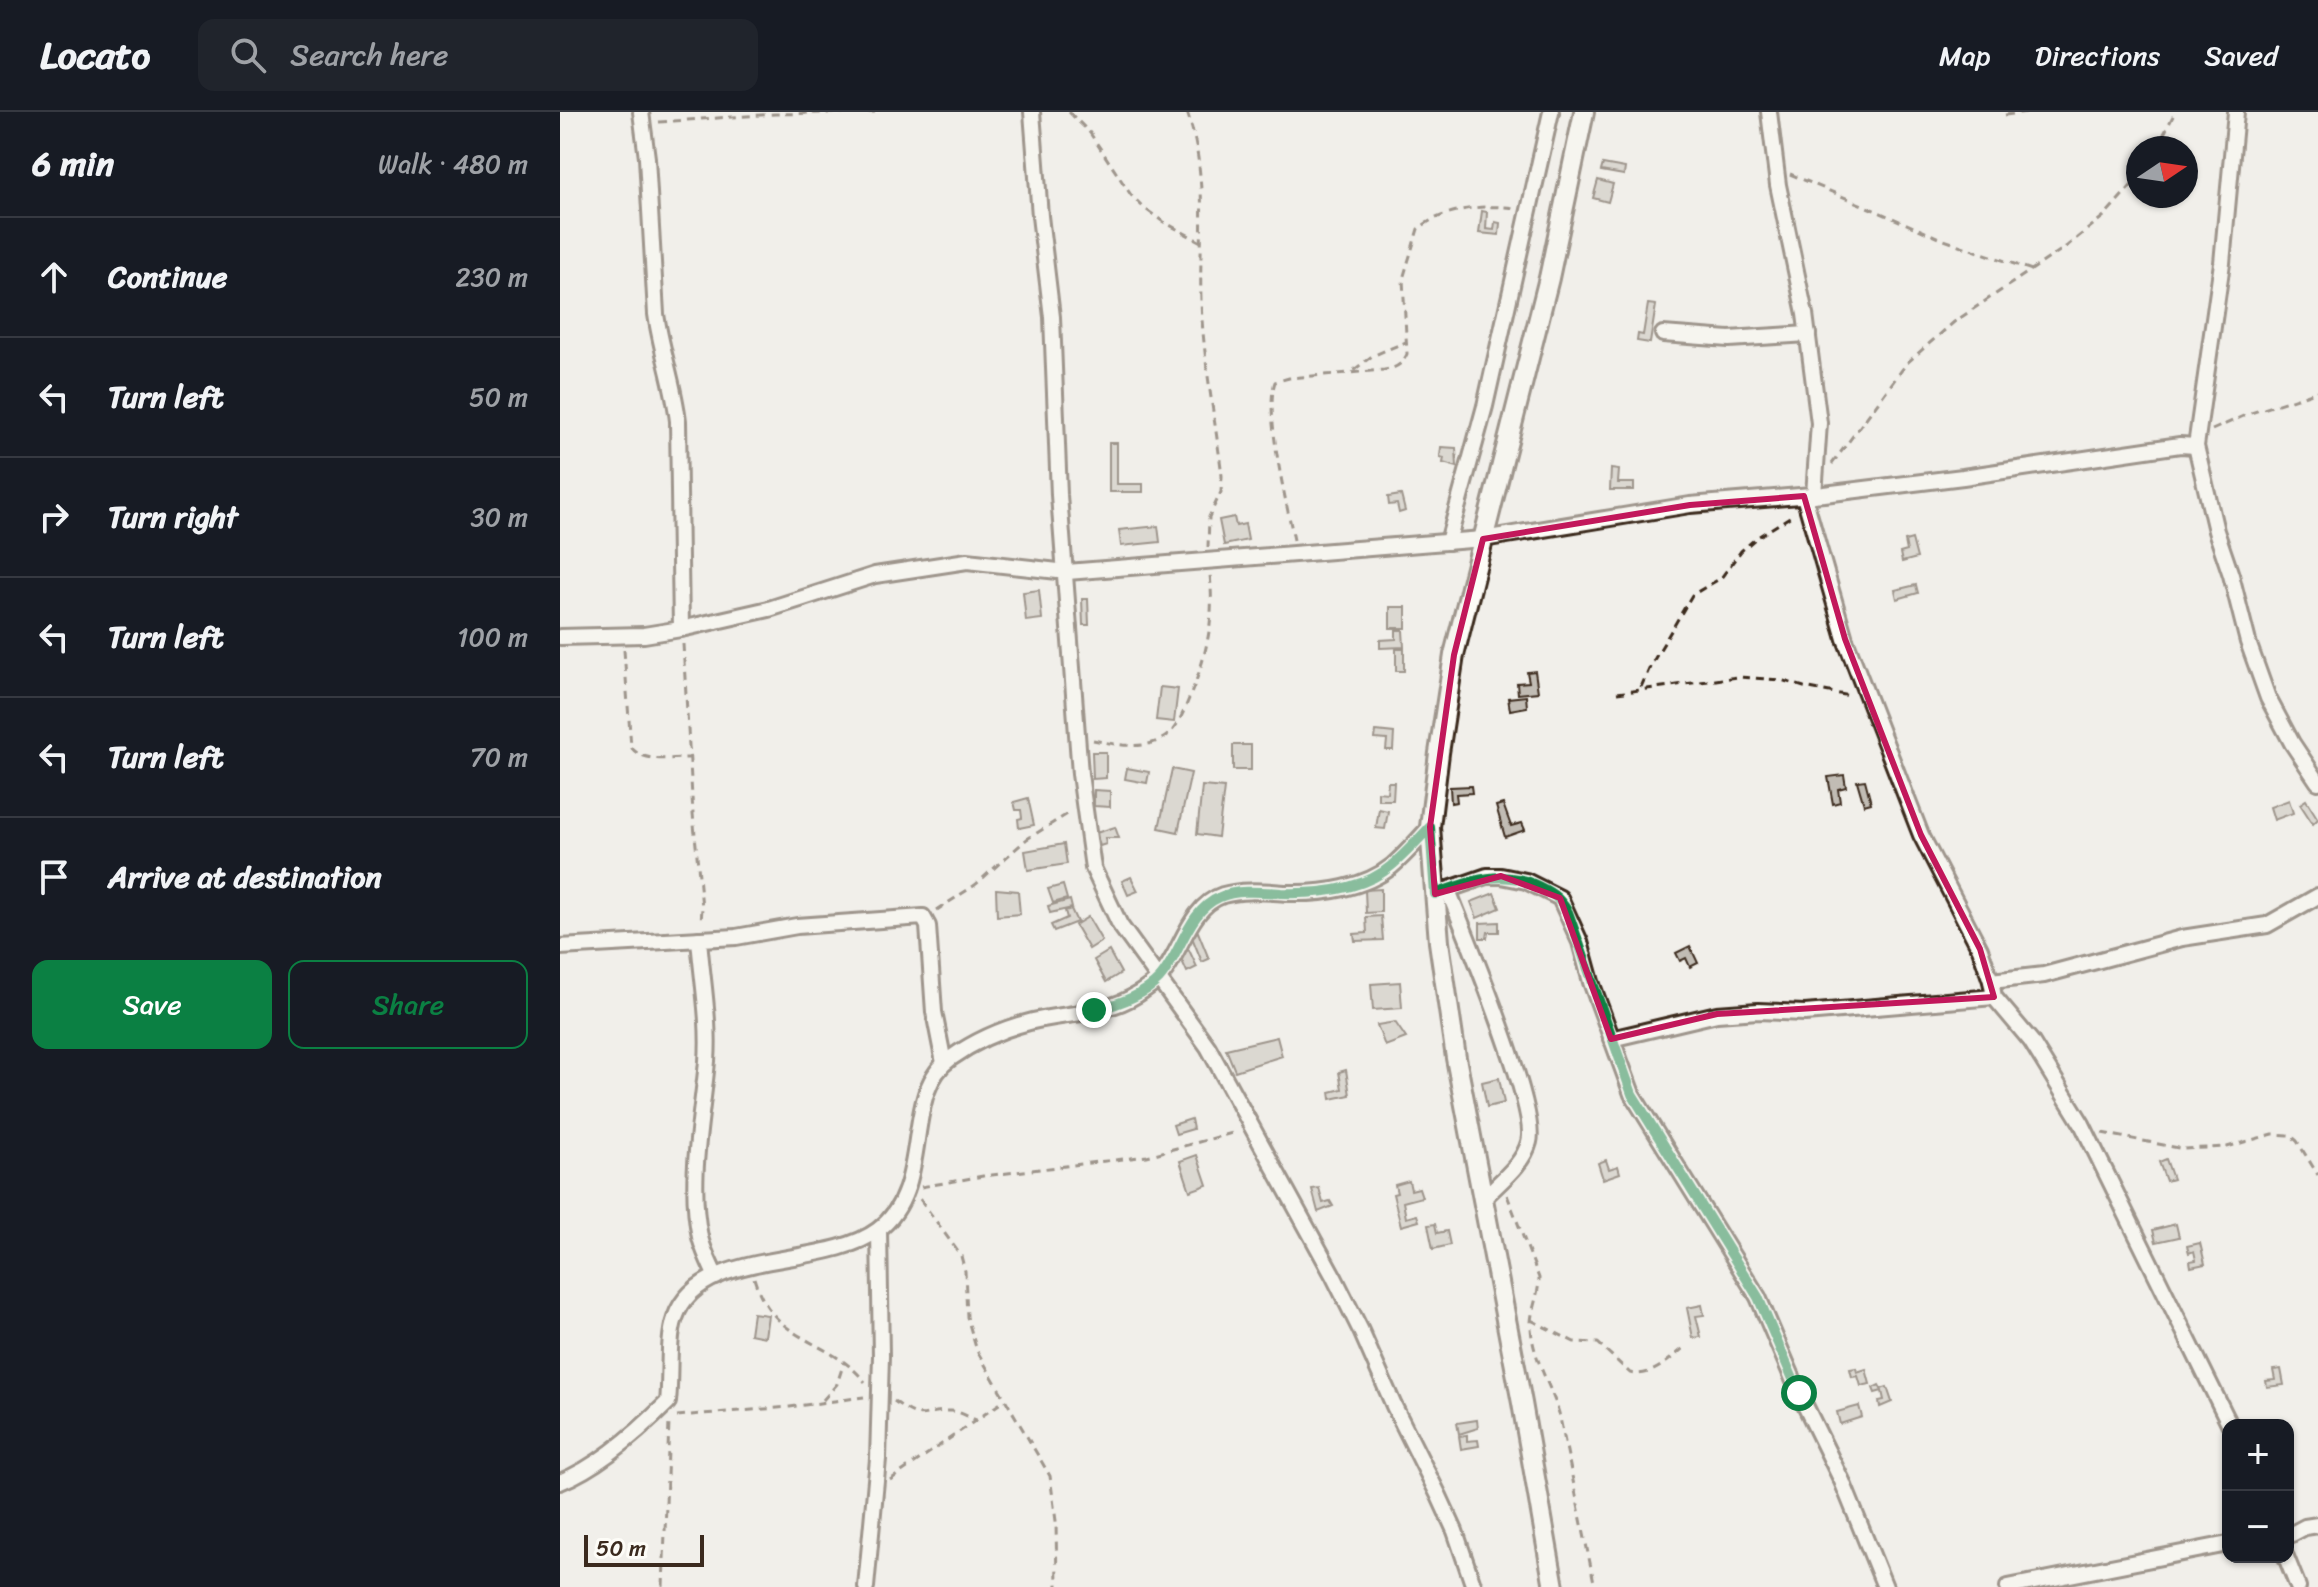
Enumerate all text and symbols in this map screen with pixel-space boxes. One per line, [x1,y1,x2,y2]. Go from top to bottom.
search box [198,19,758,91]
text: Locato [40,22,150,89]
text: Search here [290,28,448,82]
text: Map [1939,31,1991,80]
text: Directions [2035,31,2160,80]
text: Saved [2204,31,2278,80]
icon: search [226,33,270,77]
text: 6 min [32,134,114,194]
north arrow [2126,136,2198,208]
text: Walk · 480 m [378,141,528,187]
text: Continue [108,250,227,304]
text: 230 m [456,254,528,300]
icon: ahead [32,255,76,299]
text: Turn left [108,370,224,424]
text: 50 m [469,374,528,420]
icon: left [32,375,76,419]
text: Turn right [108,490,238,544]
text: 30 m [471,494,528,540]
icon: right [32,495,76,539]
text: Turn left [108,610,224,664]
text: 100 m [457,614,528,660]
icon: left [32,615,76,659]
text: Turn left [108,730,224,784]
text: 70 m [470,734,528,780]
icon: left [32,735,76,779]
text: Arrive at destination [108,850,382,904]
icon: arrive [32,855,76,899]
button: Save [32,960,272,1049]
button: Share [288,960,528,1049]
route end [1076,992,1112,1028]
route start [1781,1375,1817,1411]
map controls [2222,1419,2294,1563]
button: + [2222,1419,2294,1491]
button: − [2222,1491,2294,1563]
text: 50 m [596,1529,646,1568]
scale bar [584,1531,704,1567]

